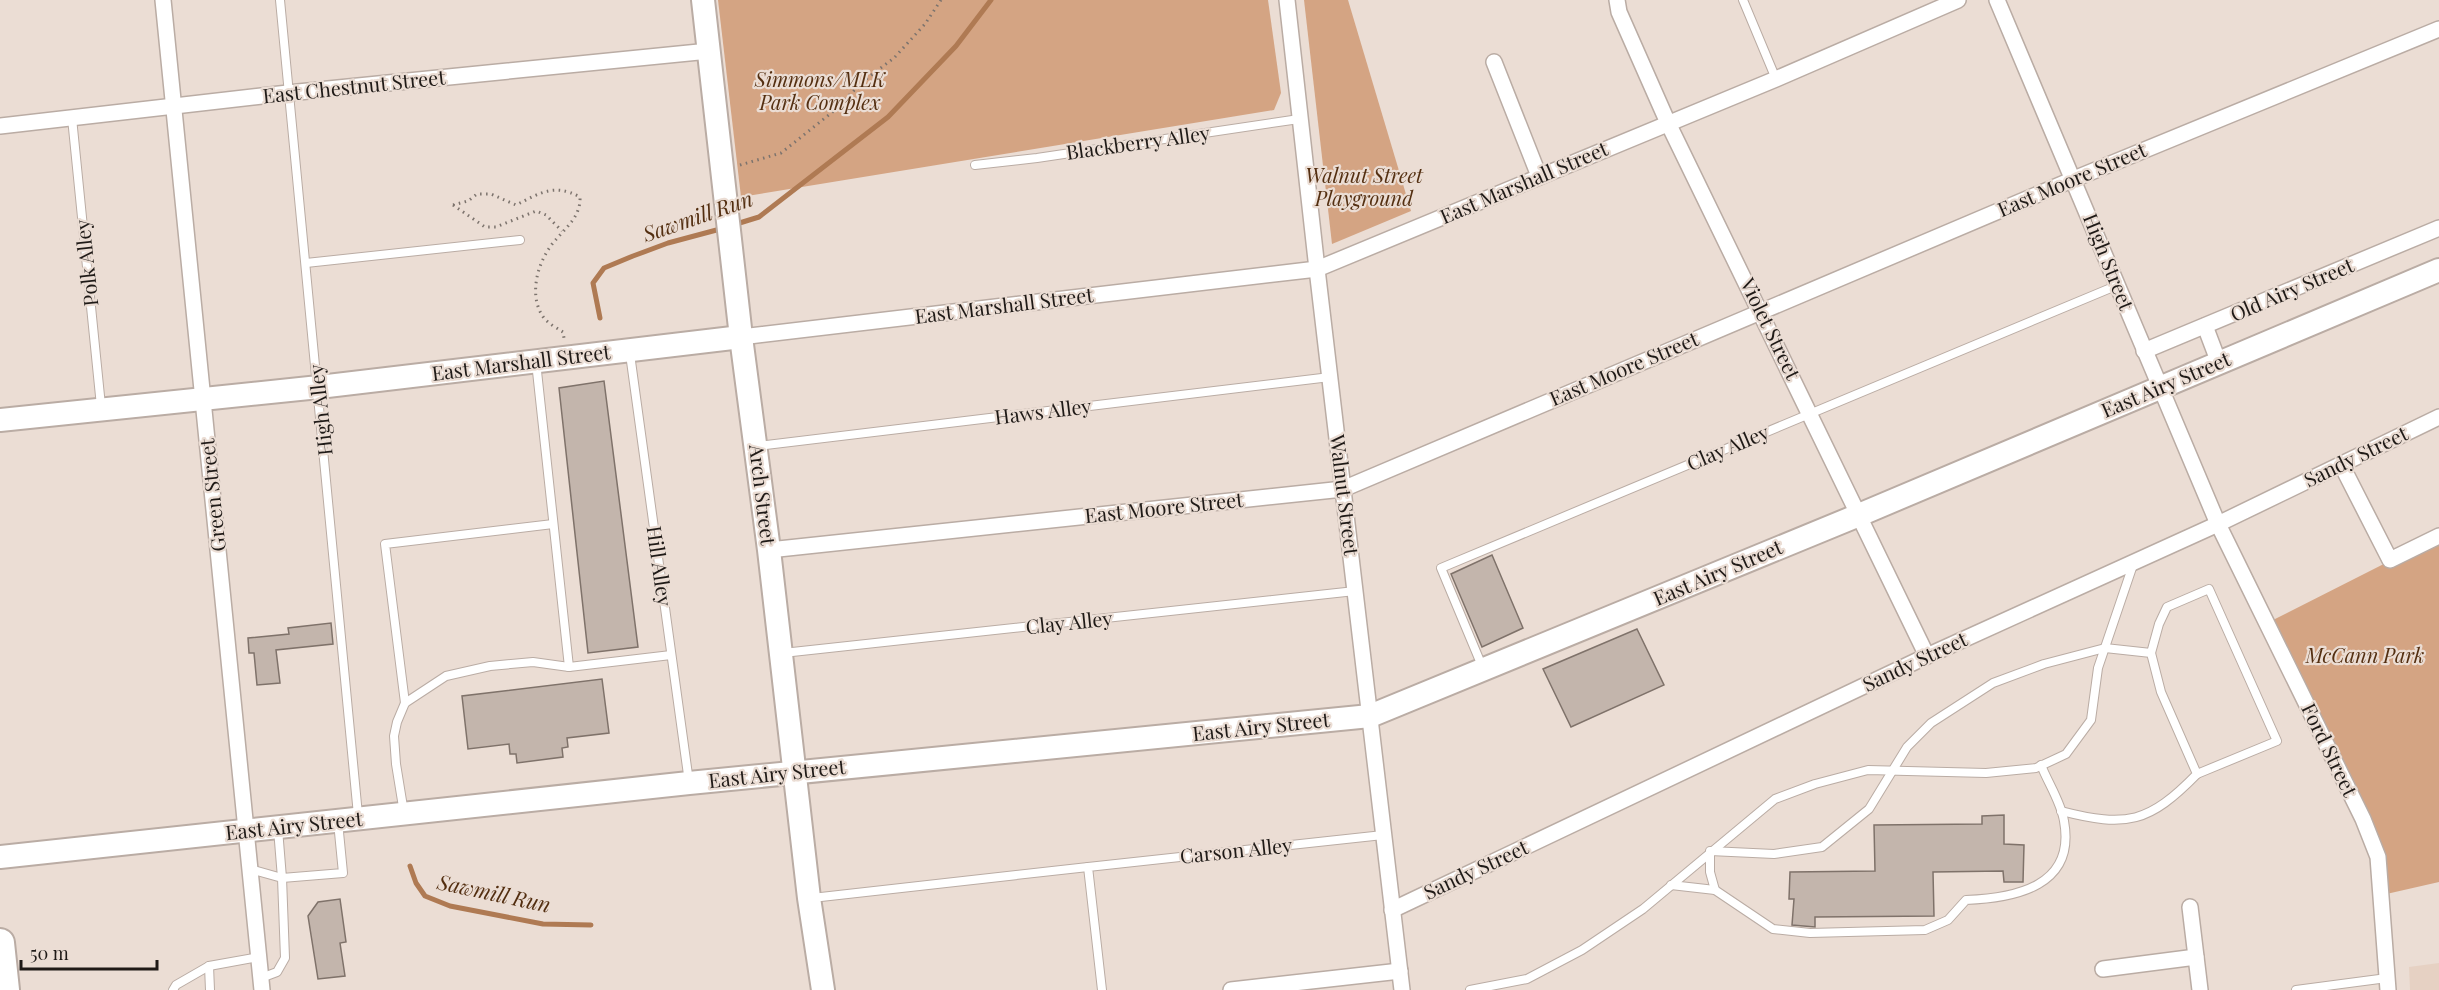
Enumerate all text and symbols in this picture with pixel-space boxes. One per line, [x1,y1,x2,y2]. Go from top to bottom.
street label: East Chestnut Street [261,62,447,109]
park label: Simmons/MLK Park Complex [754,65,887,115]
street label: Blackberry Alley [1064,118,1211,165]
street label: East Marshall Street [1435,134,1612,229]
street label: East Moore Street [1993,135,2151,222]
park label: Walnut Street Playground [1305,161,1424,211]
water label: Sawmill Run [638,183,756,247]
street label: High Street [2078,209,2141,315]
street label: Polk Alley [68,219,103,308]
street label: Old Airy Street [2226,250,2358,327]
street label: Violet Street [1735,272,1808,384]
street label: East Marshall Street [913,280,1096,329]
street label: East Moore Street [1545,324,1703,411]
street label: East Marshall Street [430,337,613,386]
street label: East Airy Street [2097,344,2235,423]
street label: High Alley [301,363,338,457]
street label: Haws Alley [993,391,1093,430]
street label: Clay Alley [1682,417,1773,476]
street label: Sandy Street [2299,418,2413,492]
street label: Walnut Street [1325,432,1366,558]
street label: Green Street [192,436,231,553]
street label: Arch Street [744,442,783,548]
street label: East Moore Street [1083,485,1245,528]
street label: Hill Alley [642,524,679,608]
street label: East Airy Street [1649,532,1787,611]
street label: Clay Alley [1024,604,1114,639]
street label: Sandy Street [1858,624,1972,697]
park label: McCann Park [2305,641,2424,668]
street label: Ford Street [2296,698,2365,801]
street label: East Airy Street [1191,705,1332,746]
street label: East Airy Street [707,752,848,793]
street label: East Airy Street [224,804,365,845]
street label: Carson Alley [1178,830,1293,869]
street label: Sandy Street [1419,832,1533,905]
water label: Sawmill Run [434,866,554,918]
scale bar [21,933,158,971]
text: 50 m [30,941,69,965]

